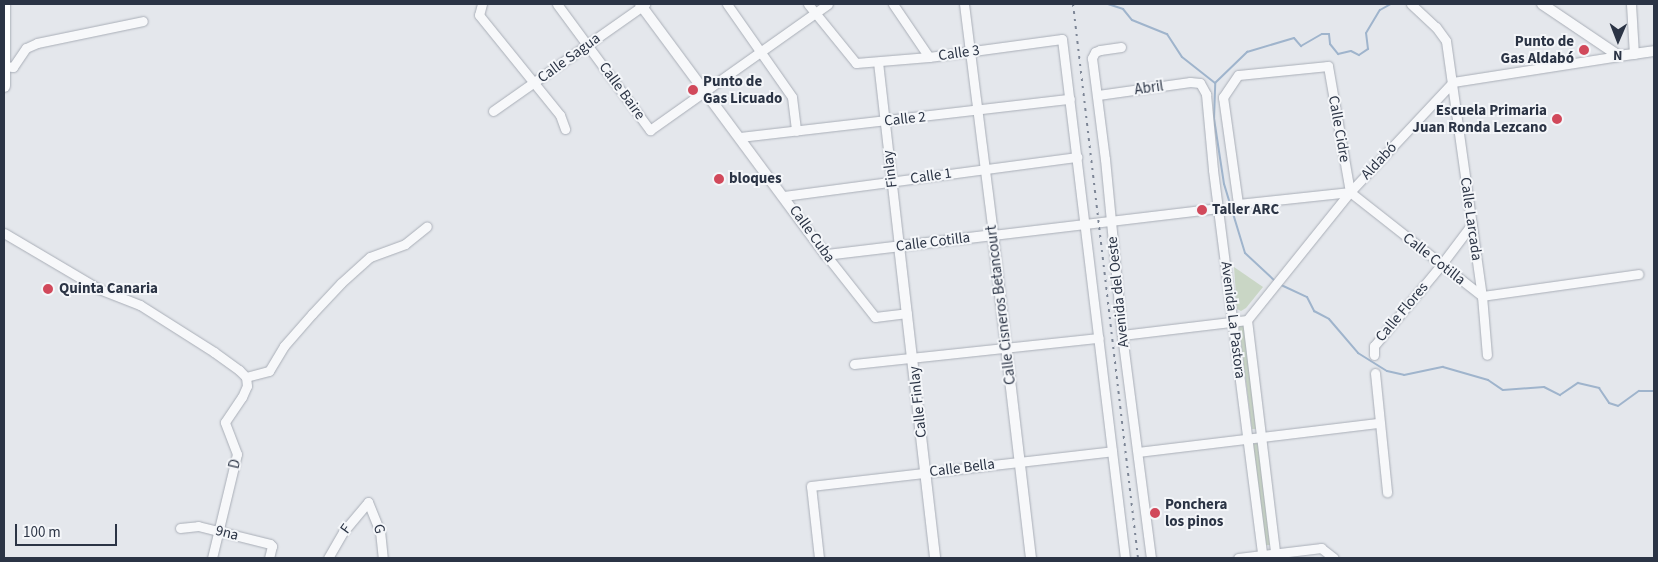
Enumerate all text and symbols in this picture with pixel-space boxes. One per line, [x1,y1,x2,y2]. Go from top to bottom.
north arrow [1593,15,1643,65]
street label: Calle Sagua [534,29,604,87]
place label: Punto de Gas Aldabó [1501,32,1574,67]
street label: Calle 3 [937,41,981,65]
marker: Punto de Gas Aldabó [1578,44,1590,56]
text: N [1613,45,1623,65]
street label: Calle Baire [595,59,649,123]
place label: Punto de Gas Licuado [703,72,782,107]
street label: Abril [1133,77,1165,99]
marker: Punto de Gas Licuado [687,84,699,96]
street label: Calle Cidre [1324,94,1354,164]
place label: Escuela Primaria Juan Ronda Lezcano [1412,101,1547,136]
street label: Calle 2 [883,108,927,130]
marker: Escuela Primaria Juan Ronda Lezcano [1551,113,1563,125]
street label: Aldabó [1357,139,1401,183]
street label: Finlay [879,149,901,189]
street label: Calle 1 [909,164,953,188]
place label: bloques [729,170,782,188]
marker: bloques [713,173,725,185]
street label: Calle Larcada [1456,176,1486,262]
place label: Taller ARC [1212,201,1279,219]
street label: Calle Cuba [785,202,839,266]
marker: Taller ARC [1196,204,1208,216]
street label: Calle Cisneros Betancourt [982,224,1020,386]
street label: Calle Cotilla [895,229,971,255]
street label: Calle Cotilla [1399,229,1469,289]
street label: Avenida del Oeste [1103,236,1133,348]
street label: Avenida La Pastora [1217,260,1249,380]
street label: Calle Flores [1372,278,1432,346]
place label: Quinta Canaria [59,280,158,298]
marker: Quinta Canaria [41,282,55,296]
street label: Calle Finlay [905,365,931,439]
street label: Calle Bella [928,455,996,481]
street label: D [225,457,245,471]
place label: Ponchera los pinos [1165,495,1227,530]
marker: Ponchera los pinos [1149,507,1161,519]
scale bar [18,514,120,546]
street label: 9na [214,521,240,545]
street label: F [337,521,355,537]
text: 100 m [23,522,61,543]
street label: G [369,522,389,536]

